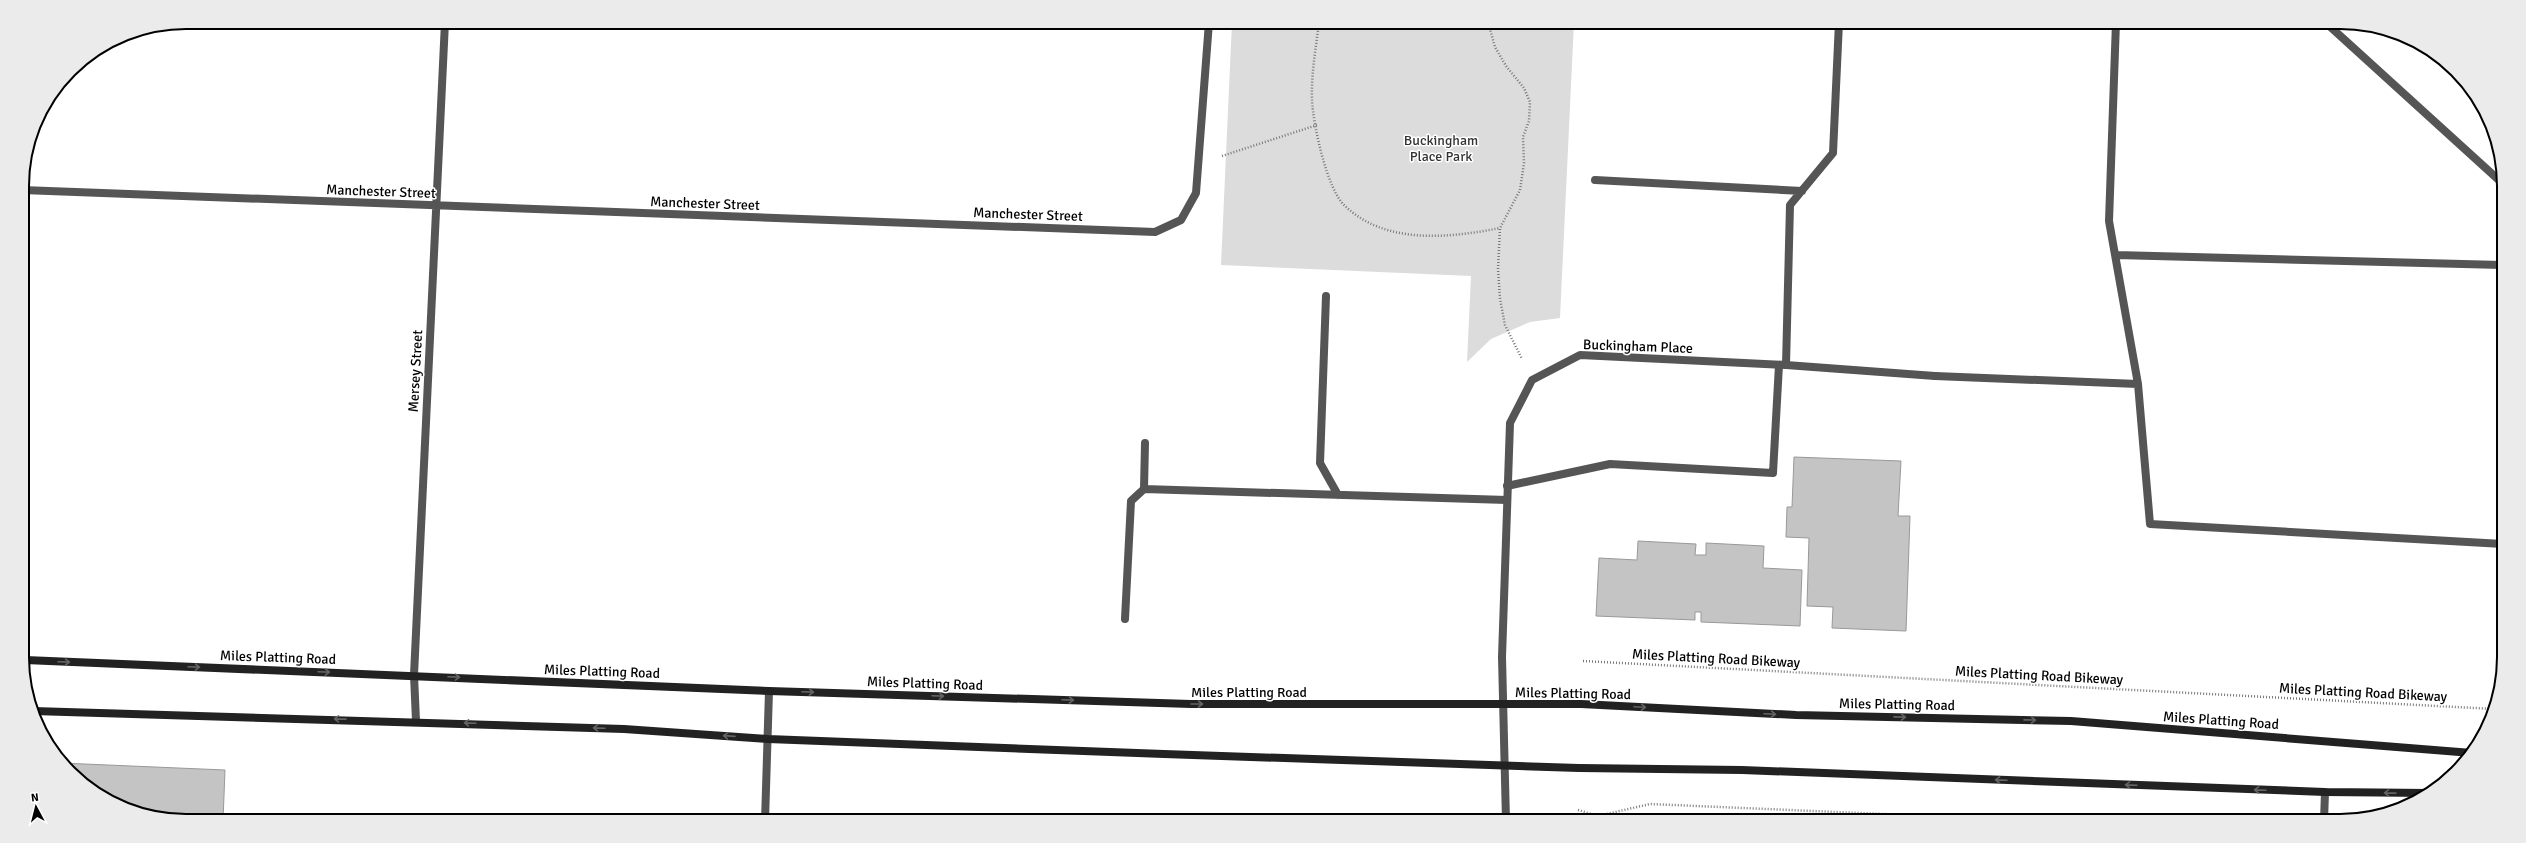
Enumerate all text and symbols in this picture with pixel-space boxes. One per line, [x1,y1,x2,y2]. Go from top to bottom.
park label: Buckingham Place Park [1404,132,1478,165]
street label: Manchester Street [326,181,436,202]
street label: Manchester Street [650,193,760,214]
street label: Manchester Street [973,204,1083,225]
street label: Mersey Street [405,329,426,413]
street label: Buckingham Place [1583,336,1693,357]
street label: Miles Platting Road Bikeway [1631,646,1801,671]
street label: Miles Platting Road [220,647,336,668]
one-way arrow [57,658,70,665]
street label: Miles Platting Road [544,661,660,682]
one-way arrow [187,663,200,671]
street label: Miles Platting Road Bikeway [1954,663,2124,688]
one-way arrow [317,668,330,676]
one-way arrow [447,673,460,681]
street label: Miles Platting Road [867,673,983,694]
street label: Miles Platting Road Bikeway [2278,680,2448,705]
street label: Miles Platting Road [1191,684,1307,701]
street label: Miles Platting Road [1515,684,1631,703]
one-way arrow [801,688,814,696]
one-way arrow [931,692,944,700]
street label: Miles Platting Road [1839,695,1955,714]
one-way arrow [1061,697,1074,704]
one-way arrow [1190,701,1203,708]
one-way arrow [1633,704,1646,711]
street label: Miles Platting Road [2162,708,2279,733]
one-way arrow [1763,710,1776,717]
one-way arrow [1893,714,1906,721]
one-way arrow [334,715,347,723]
one-way arrow [2023,717,2036,724]
one-way arrow [464,720,477,727]
one-way arrow [593,725,606,732]
one-way arrow [723,733,736,740]
one-way arrow [1995,776,2008,783]
one-way arrow [2125,781,2138,788]
one-way arrow [2254,786,2267,793]
north arrow [16,787,56,827]
one-way arrow [2384,789,2397,797]
text: N [30,791,39,804]

